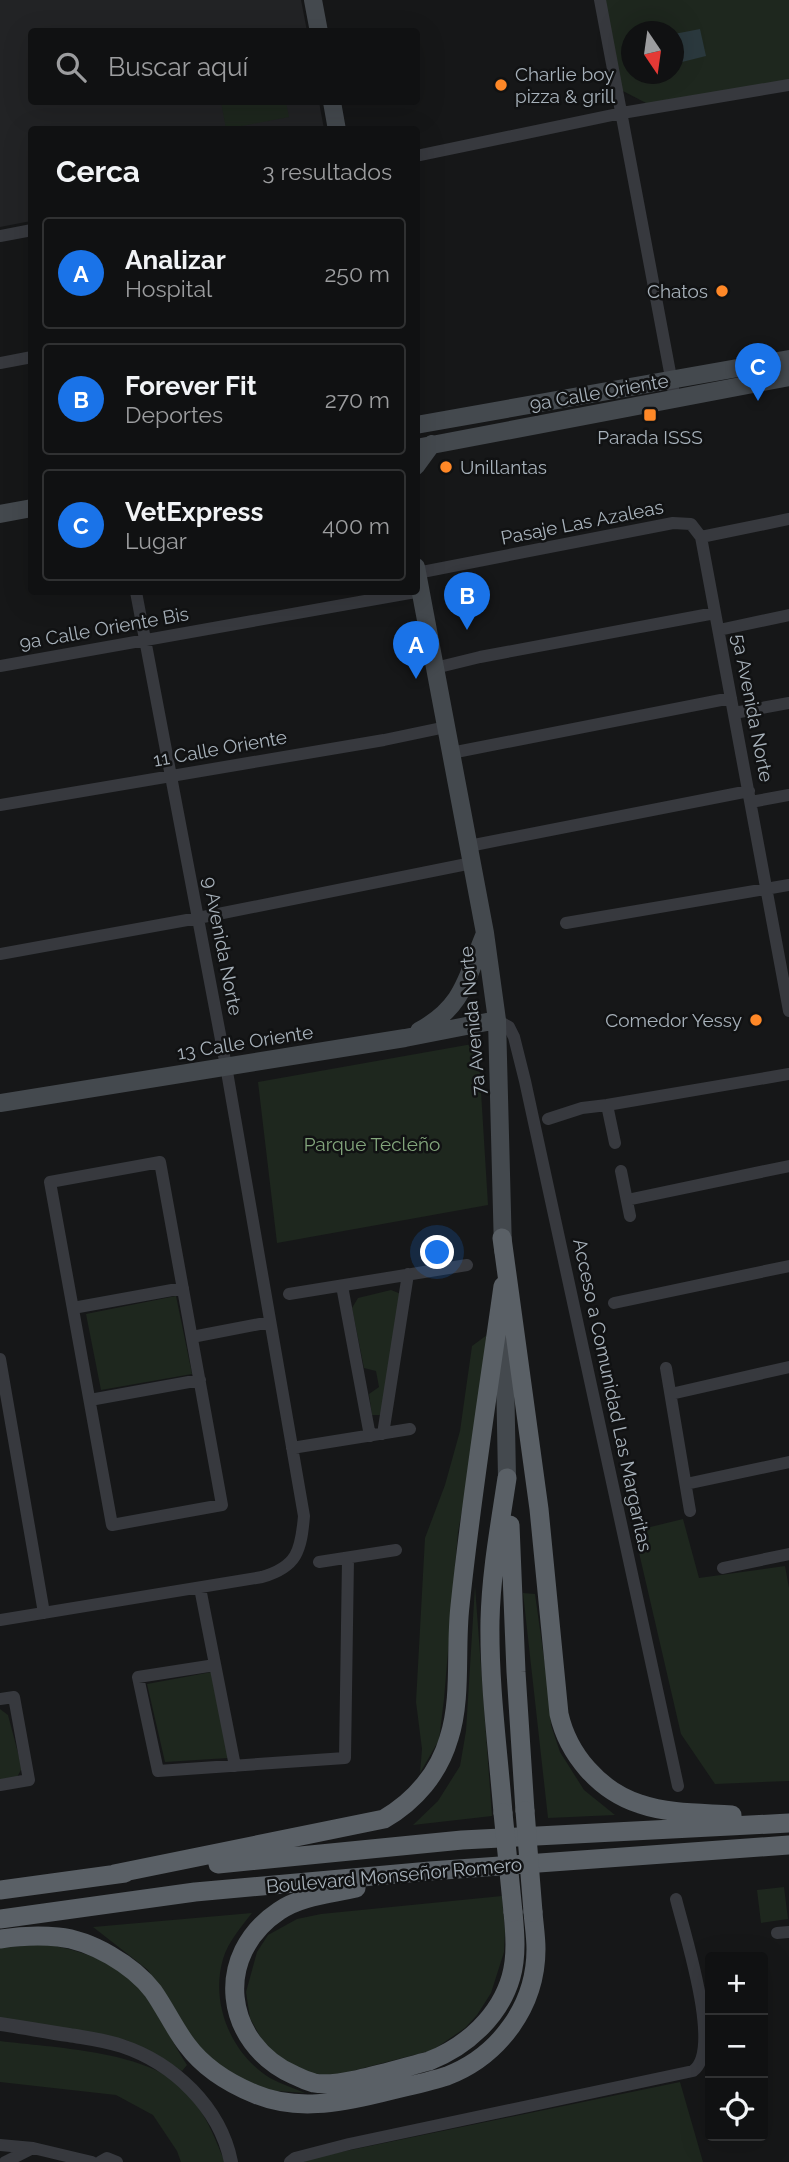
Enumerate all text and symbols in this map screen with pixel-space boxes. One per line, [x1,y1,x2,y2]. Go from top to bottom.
north arrow [621,21,684,84]
search box [28,28,420,105]
icon: search [52,48,90,86]
text: Buscar aquí [108,52,248,82]
place label: Charlie boy pizza & grill [515,63,616,107]
marker: Charlie boy pizza & grill [493,77,509,93]
text: Cerca [56,154,140,189]
text: 3 resultados [262,158,392,185]
text: Analizar [125,245,226,275]
text: A [73,260,89,287]
text: 250 m [324,260,390,287]
text: Hospital [125,275,212,302]
place label: Chatos [647,280,708,302]
marker: Chatos [714,283,730,299]
pin: C [735,343,781,401]
street label: 9a Calle Oriente [528,369,670,415]
text: Forever Fit [125,371,257,401]
text: B [73,386,89,413]
text: 270 m [325,386,390,413]
text: Deportes [125,401,223,428]
marker: Parada ISSS [642,407,658,423]
place label: Parada ISSS [597,426,703,448]
place label: Unillantas [460,456,547,478]
marker: Unillantas [438,459,454,475]
street label: Pasaje Las Azaleas [499,495,665,549]
text: VetExpress [125,497,263,527]
text: C [73,512,89,539]
text: 400 m [322,512,390,539]
text: Lugar [125,527,187,554]
pin: B [444,572,490,630]
street label: 9a Calle Oriente Bis [18,602,190,654]
pin: A [393,621,439,679]
street label: 5a Avenida Norte [728,632,778,784]
street label: 11 Calle Oriente [151,725,289,771]
street label: 9 Avenida Norte [199,875,247,1017]
street label: 7a Avenida Norte [455,945,489,1097]
place label: Comedor Yessy [605,1009,742,1031]
marker: Comedor Yessy [748,1012,764,1028]
street label: 13 Calle Oriente [175,1020,315,1064]
park label: Parque Tecleño [304,1133,440,1155]
your location [420,1235,454,1269]
street label: Acceso a Comunidad Las Margaritas [569,1236,657,1554]
street label: Boulevard Monseñor Romero [265,1853,523,1897]
map controls [705,1952,768,2141]
button: + [705,1952,768,2015]
button: − [705,2015,768,2078]
button: locate [705,2078,768,2141]

